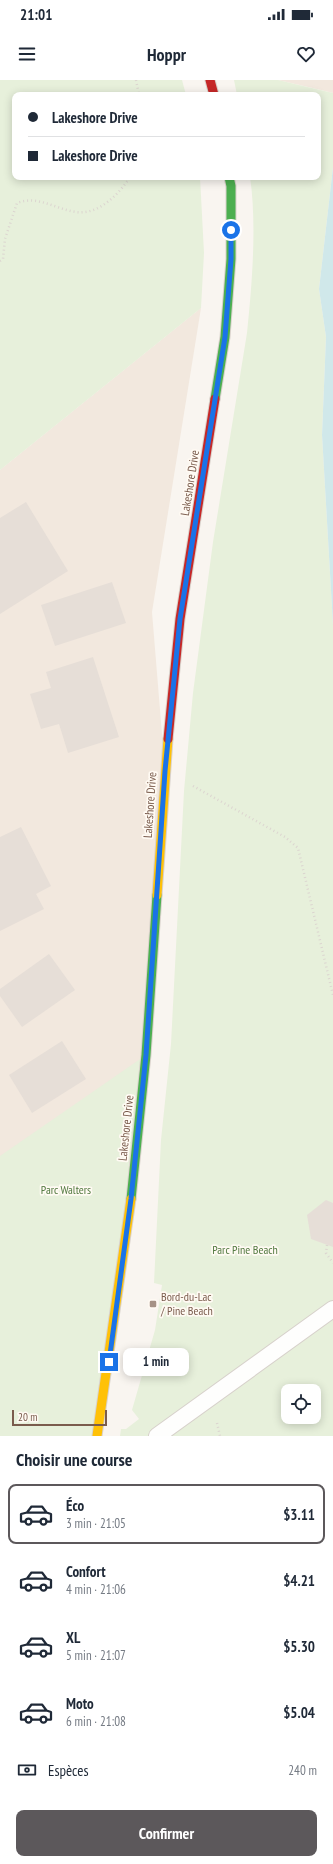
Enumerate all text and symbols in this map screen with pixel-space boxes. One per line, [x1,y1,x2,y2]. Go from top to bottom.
text: 21:01 [20,5,52,24]
icon: menu [16,43,38,65]
text: Hoppr [147,43,186,66]
icon: heart [295,43,317,65]
text: Lakeshore Drive [52,108,138,127]
text: Lakeshore Drive [52,146,138,165]
route start [222,221,240,239]
street label: Lakeshore Drive [177,449,202,517]
street label: Lakeshore Drive [140,771,159,839]
street label: Lakeshore Drive [115,1094,136,1162]
park label: Parc Walters [41,1182,91,1197]
park label: Parc Pine Beach [212,1242,278,1257]
place label: Bord-du-Lac / Pine Beach [160,1289,213,1318]
marker: Bord-du-Lac / Pine Beach [148,1299,158,1309]
callout: 1 min [123,1348,189,1376]
route end [100,1353,118,1371]
text: 1 min [143,1353,169,1370]
map controls [281,1384,321,1424]
button: locate [281,1384,321,1424]
scale bar [12,1408,107,1427]
text: 20 m [18,1410,37,1424]
text: Choisir une course [16,1448,133,1471]
icon: car [18,1496,54,1532]
text: Éco [66,1496,84,1515]
text: $3.11 [283,1505,315,1524]
text: 3 min · 21:05 [66,1515,126,1532]
icon: car [18,1562,54,1598]
text: Confort [66,1562,106,1581]
text: $4.21 [283,1571,315,1590]
text: 4 min · 21:06 [66,1581,126,1598]
icon: car [18,1628,54,1664]
text: XL [66,1628,80,1647]
text: $5.30 [283,1637,315,1656]
text: 5 min · 21:07 [66,1647,126,1664]
icon: car [18,1694,54,1730]
text: Moto [66,1694,94,1713]
text: $5.04 [283,1703,315,1722]
text: 6 min · 21:08 [66,1713,126,1730]
icon: cash [16,1759,38,1781]
text: Espèces [48,1761,88,1780]
text: 240 m [288,1762,317,1779]
button: Confirmer [16,1810,317,1856]

